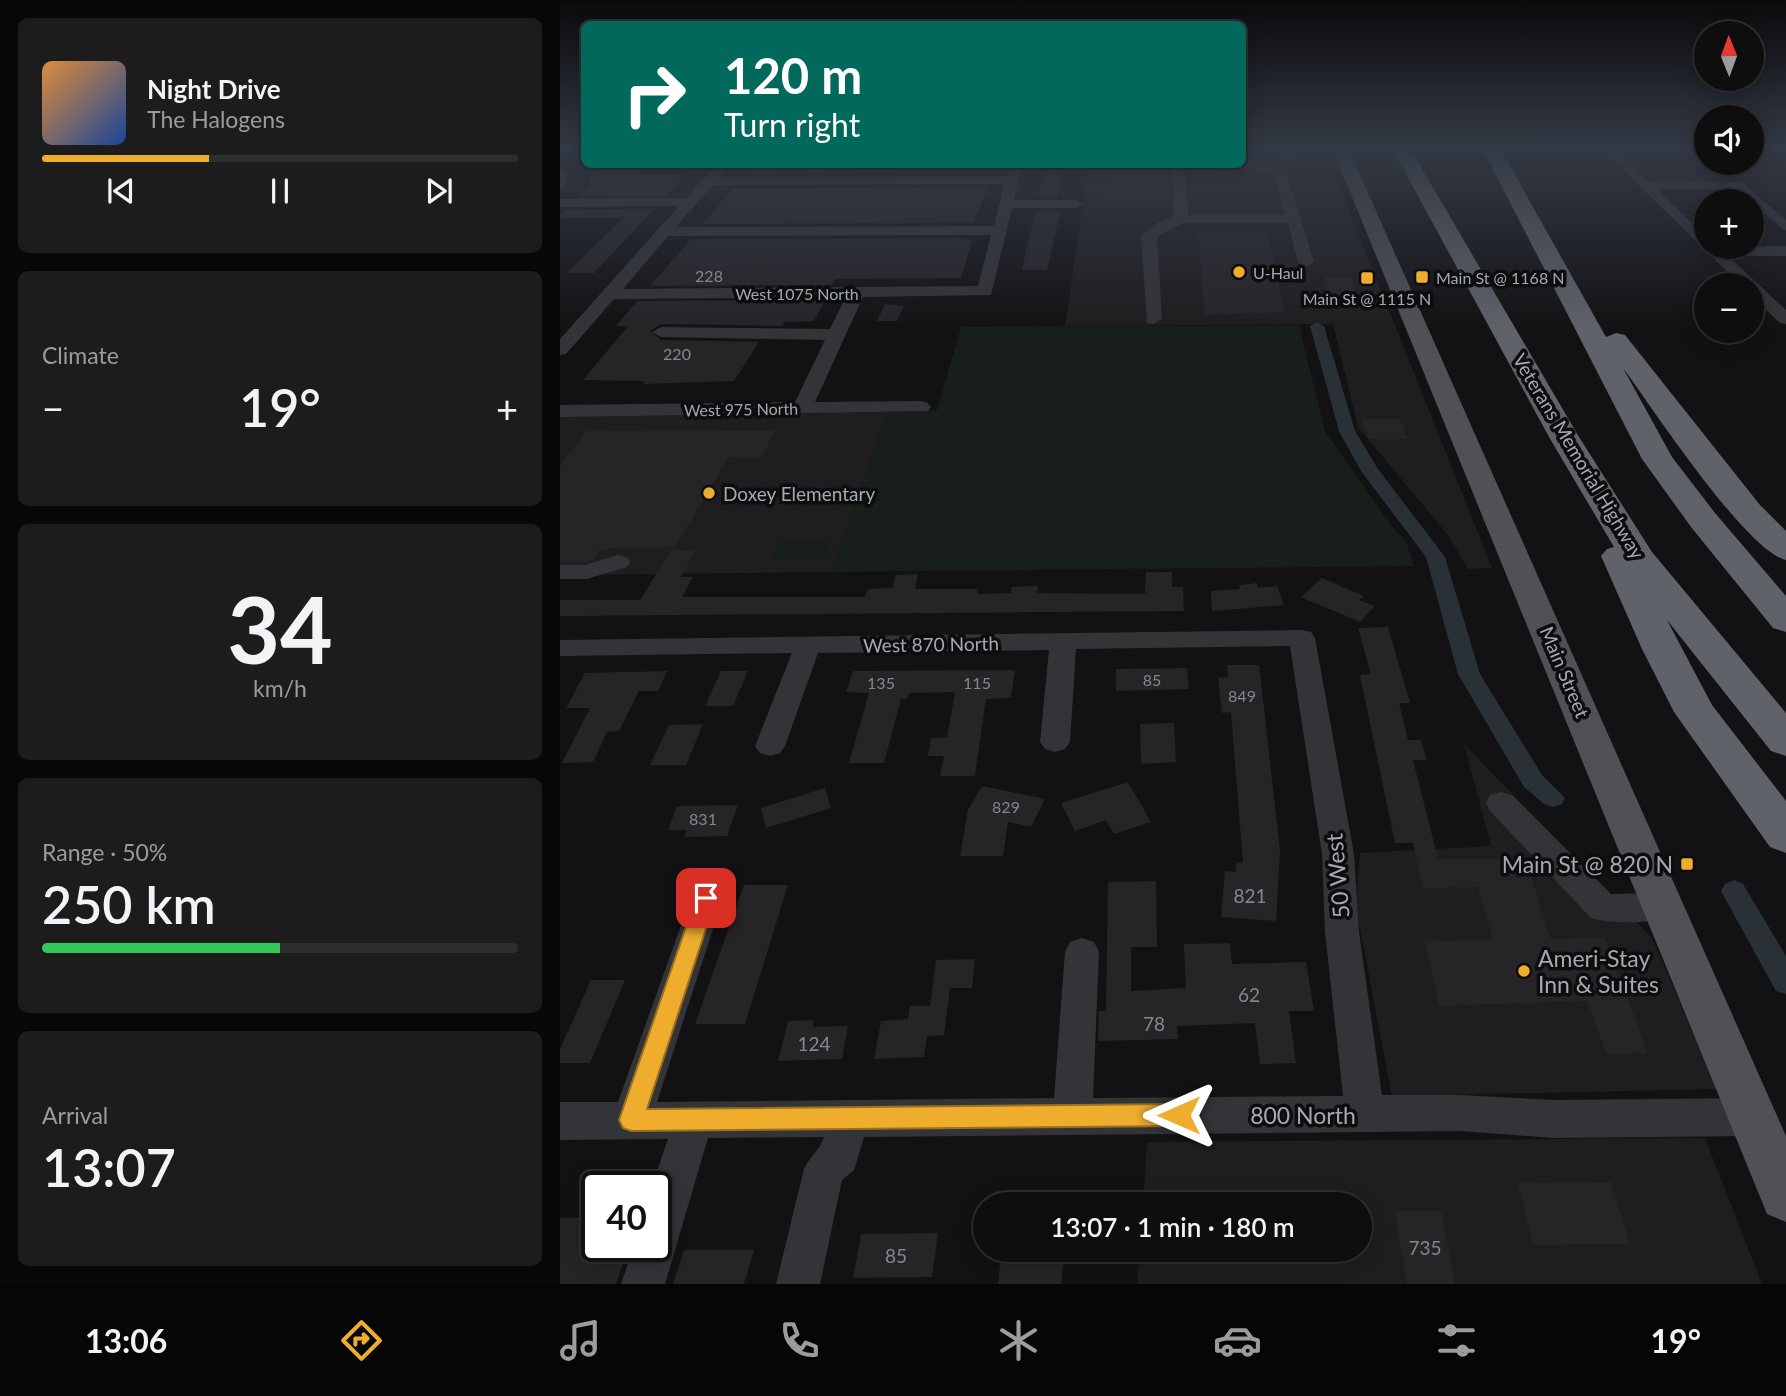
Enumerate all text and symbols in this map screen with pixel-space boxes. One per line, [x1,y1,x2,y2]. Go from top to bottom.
north arrow [1694,21,1764,91]
map controls [1694,21,1764,343]
text: 120 m [724,46,862,104]
icon: right [609,49,700,140]
text: Night Drive [147,73,281,105]
text: The Halogens [147,105,285,133]
text: Turn right [724,105,860,144]
button: sound [1694,105,1764,175]
icon: previous [102,172,140,210]
icon: pause [261,172,299,210]
icon: next [420,172,458,210]
button: + [1694,189,1764,259]
place label: U-Haul [1253,263,1303,282]
marker: U-Haul [1231,264,1247,280]
house number: 228 [695,266,723,285]
place label: Main St @ 1168 N [1436,268,1565,287]
marker: Main St @ 1168 N [1414,269,1430,285]
marker: Main St @ 1115 N [1359,270,1375,286]
button: − [1694,273,1764,343]
street label: West 1075 North [735,284,859,303]
place label: Main St @ 1115 N [1303,289,1431,308]
text: Climate [42,341,119,369]
house number: 220 [663,344,691,363]
street label: Veterans Memorial Highway [1509,349,1650,563]
text: 19° [239,376,321,438]
text: − [42,385,64,431]
text: + [496,385,518,431]
street label: West 975 North [684,399,798,419]
place label: Doxey Elementary [723,482,875,505]
marker: Doxey Elementary [701,485,717,501]
text: 34 [227,574,333,683]
street label: Main Street [1535,623,1595,721]
street label: West 870 North [863,631,999,657]
house number: 85 [1143,670,1161,689]
house number: 135 [867,673,895,692]
house number: 115 [963,673,991,692]
text: km/h [253,674,307,702]
house number: 849 [1228,686,1256,705]
house number: 829 [992,797,1020,816]
house number: 831 [689,809,717,828]
street label: 50 West [1319,832,1355,920]
text: Range · 50% [42,838,167,866]
place label: Main St @ 820 N [1502,850,1673,878]
marker: Main St @ 820 N [1679,856,1695,872]
pin [676,868,736,928]
text: 250 km [42,873,216,935]
icon: arrive [687,879,725,917]
house number: 821 [1233,884,1267,907]
place label: Ameri-Stay Inn & Suites [1538,944,1659,998]
marker: Ameri-Stay Inn & Suites [1516,963,1532,979]
house number: 62 [1238,983,1260,1006]
house number: 78 [1143,1012,1165,1035]
house number: 124 [797,1032,831,1055]
position arrow [1142,1078,1216,1152]
text: Arrival [42,1101,108,1129]
street label: 800 North [1250,1101,1356,1129]
text: 13:07 [42,1136,176,1198]
speed limit sign: 40 [581,1171,672,1262]
text: 13:07 · 1 min · 180 m [1050,1211,1295,1243]
house number: 735 [1408,1236,1442,1259]
house number: 85 [885,1244,907,1267]
icon: directions [337,1316,386,1365]
icon: music [556,1316,605,1365]
icon: phone [775,1316,824,1365]
icon: climate [994,1316,1043,1365]
icon: car [1213,1316,1262,1365]
icon: filters [1432,1316,1481,1365]
text: 13:06 [85,1321,167,1360]
text: 19° [1651,1321,1701,1360]

